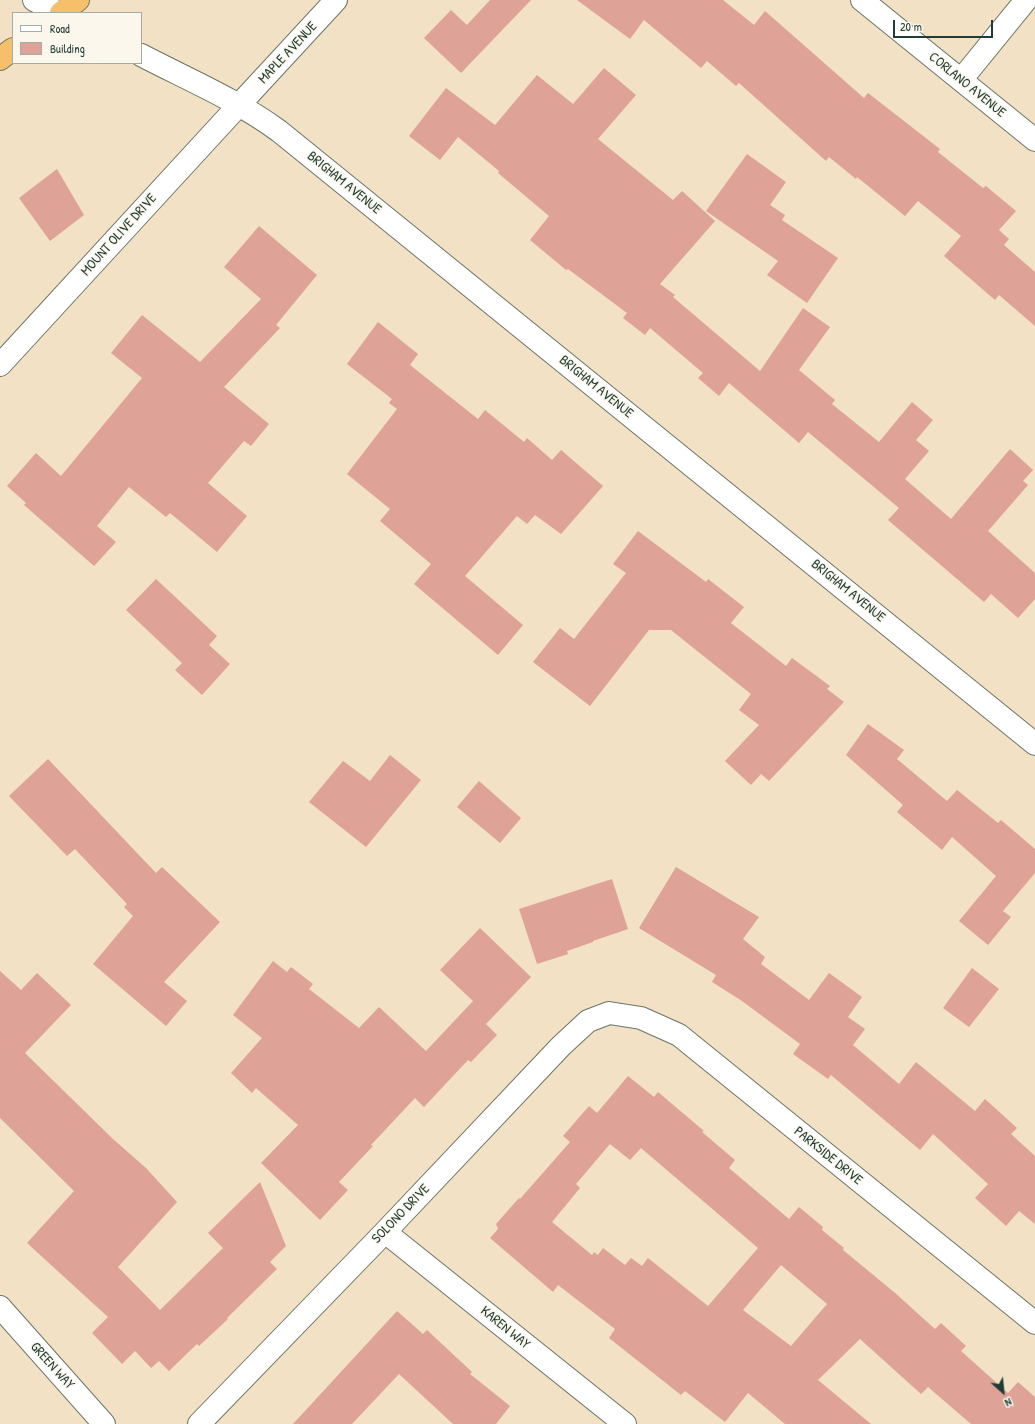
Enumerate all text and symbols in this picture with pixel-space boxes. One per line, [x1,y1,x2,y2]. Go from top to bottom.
legend [12,12,142,64]
scale bar [895,12,995,38]
street label: MAPLE AVENUE [255,18,321,88]
text: 20 m [900,18,922,35]
text: Road [50,20,70,37]
text: Building [50,40,85,57]
street label: CORLANO AVENUE [925,49,1009,121]
street label: BRIGHAM AVENUE [304,148,384,218]
street label: MOUNT OLIVE DRIVE [78,190,160,280]
street label: BRIGHAM AVENUE [556,352,636,422]
street label: BRIGHAM AVENUE [808,556,888,626]
street label: PARKSIDE DRIVE [790,1123,866,1189]
street label: SOLONO DRIVE [369,1181,433,1247]
street label: KAREN WAY [477,1303,533,1353]
street label: GREEN WAY [26,1339,78,1393]
north arrow [983,1372,1023,1412]
text: N [1003,1395,1014,1410]

